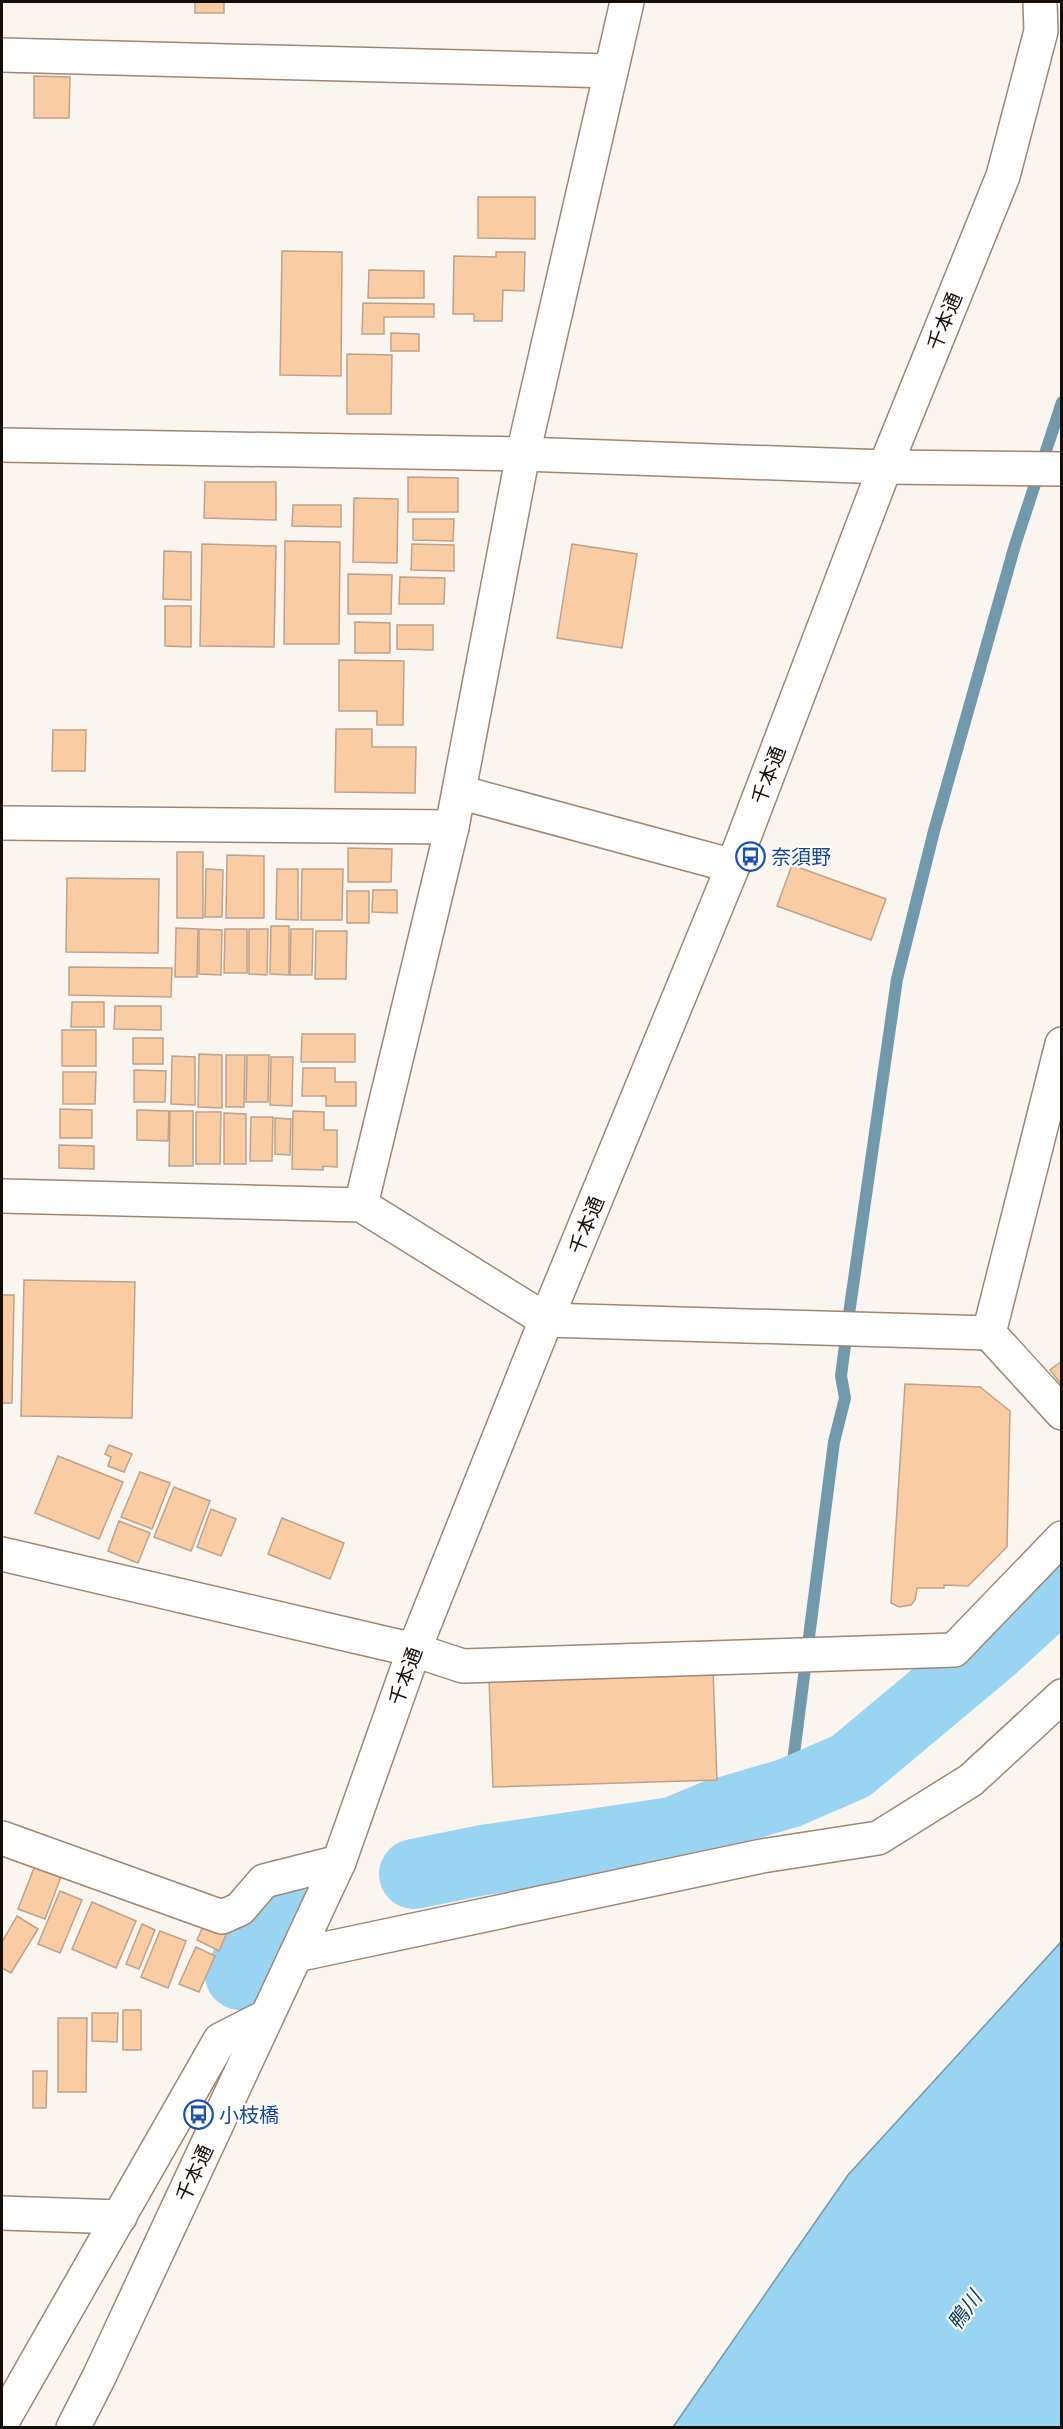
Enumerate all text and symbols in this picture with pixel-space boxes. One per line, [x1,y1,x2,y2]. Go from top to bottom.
street label: 千本通 [920,288,968,354]
street label: 千本通 [745,742,791,808]
bus stop icon: 奈須野 [734,840,766,872]
place label: 奈須野 [771,843,831,870]
street label: 千本通 [562,1192,610,1258]
street label: 千本通 [382,1643,428,1709]
bus stop icon: 小枝橋 [182,2098,214,2130]
place label: 小枝橋 [219,2101,279,2128]
street label: 千本通 [169,2140,219,2206]
water label: 鴨川 [940,2283,989,2335]

